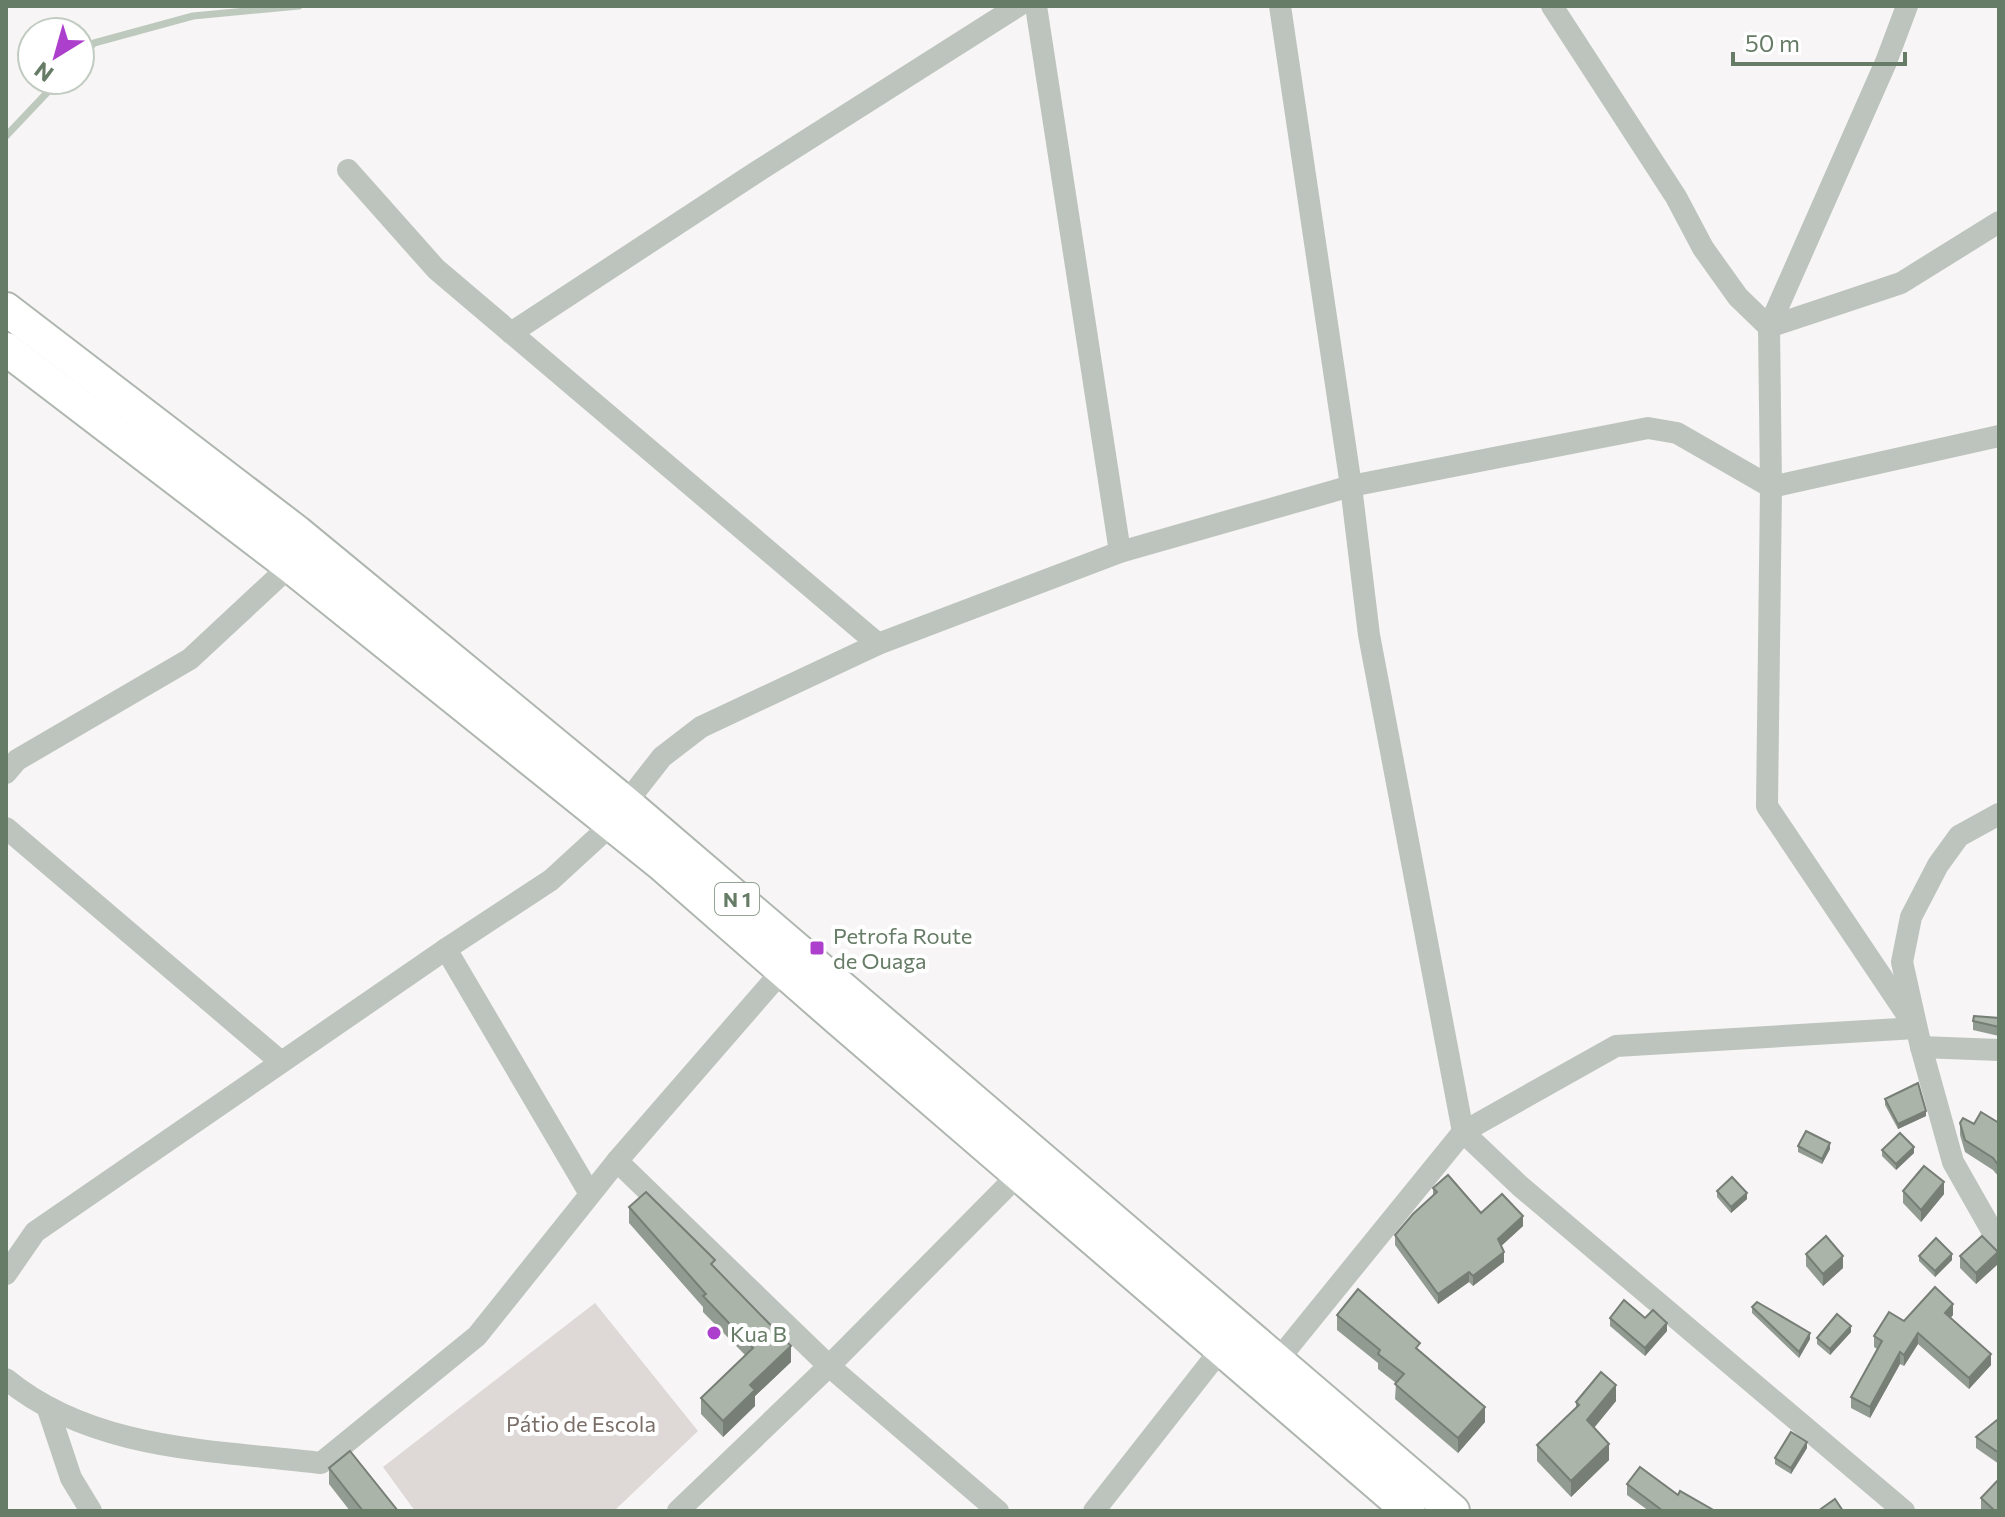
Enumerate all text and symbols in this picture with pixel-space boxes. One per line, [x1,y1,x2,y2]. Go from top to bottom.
north arrow [16,16,96,96]
scale bar [1733,16,1905,66]
text: 50 m [1745,28,1800,57]
text: N [29,57,58,88]
road number: N 1 [715,883,759,915]
place label: Petrofa Route de Ouaga [833,922,972,974]
marker: Petrofa Route de Ouaga [808,939,826,957]
place label: Kua B [730,1320,787,1347]
marker: Kua B [705,1324,723,1342]
park label: Pátio de Escola [506,1410,656,1437]

